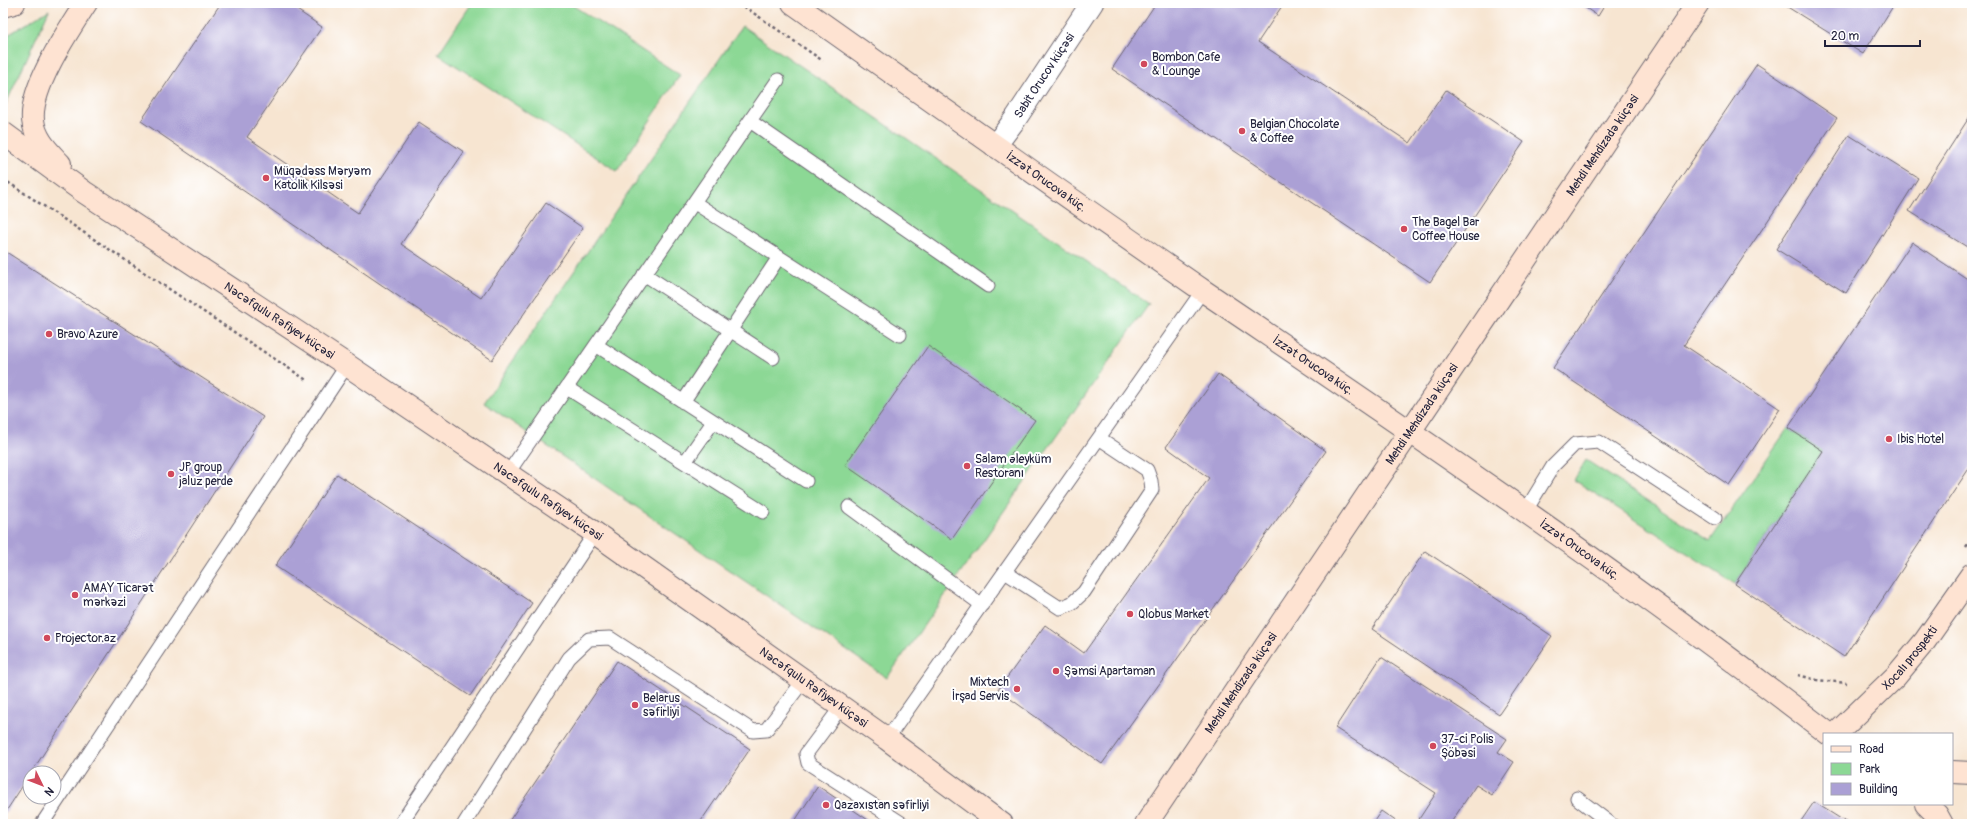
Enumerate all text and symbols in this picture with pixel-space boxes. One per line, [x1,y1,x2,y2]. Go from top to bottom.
scale bar [1825,22,1920,48]
text: 20 m [1831,29,1860,44]
street label: Sabit Orucov küçəsi [1011,30,1078,121]
place label: Bombon Cafe & Lounge [1152,50,1220,79]
marker: Bombon Cafe & Lounge [1139,59,1149,69]
street label: Mehdi Mehdizadə küçəsi [1563,92,1642,199]
place label: Belgian Chocolate & Coffee [1250,117,1339,146]
marker: Belgian Chocolate & Coffee [1237,126,1247,136]
street label: İzzət Orucova küç. [1003,148,1089,215]
place label: Müqədəss Məryəm Katolik Kilsəsi [274,164,372,193]
marker: Müqədəss Məryəm Katolik Kilsəsi [261,173,271,183]
place label: The Bagel Bar Coffee House [1412,215,1480,244]
marker: The Bagel Bar Coffee House [1399,224,1409,234]
street label: Nəcəfqulu Rəfiyev küçəsi [221,279,337,363]
place label: Bravo Azure [57,327,118,342]
marker: Bravo Azure [44,329,54,339]
street label: İzzət Orucova küç. [1269,332,1356,399]
street label: Mehdi Mehdizadə küçəsi [1383,361,1461,468]
place label: Ibis Hotel [1897,432,1944,447]
marker: Ibis Hotel [1884,434,1894,444]
place label: Salam Əleyküm Restoranı [975,452,1052,481]
street label: Nəcəfqulu Rəfiyev küçəsi [490,459,606,544]
place label: JP group jaluz perde [178,460,233,489]
marker: Salam Əleyküm Restoranı [962,461,972,471]
marker: JP group jaluz perde [166,469,176,479]
street label: İzzət Orucova küç. [1536,516,1622,584]
place label: AMAY Ticarət mərkəzi [83,581,154,610]
marker: AMAY Ticarət mərkəzi [70,590,80,600]
place label: Qlobus Market [1138,607,1209,622]
marker: Qlobus Market [1125,609,1135,619]
street label: Xocalı prospekti [1879,623,1941,693]
street label: Mehdi Mehdizadə küçəsi [1202,630,1281,737]
place label: Projector.az [55,631,116,646]
marker: Projector.az [42,633,52,643]
street label: Nəcəfqulu Rəfiyev küçəsi [756,644,870,731]
place label: Şəmsi Apartaman [1064,664,1156,679]
marker: Şəmsi Apartaman [1051,666,1061,676]
place label: Mixtech İrşad Servis [952,675,1010,704]
marker: Mixtech İrşad Servis [1012,684,1022,694]
place label: Belarus səfirliyi [643,691,680,720]
marker: Belarus səfirliyi [630,700,640,710]
place label: 37-ci Polis Şöbəsi [1441,732,1494,761]
legend [1823,733,1953,805]
marker: 37-ci Polis Şöbəsi [1428,741,1438,751]
text: Road [1859,742,1884,757]
text: Park [1859,762,1880,777]
north arrow [22,765,62,805]
text: Building [1859,782,1898,797]
text: N [41,784,56,799]
place label: Qazaxıstan səfirliyi [834,798,929,813]
marker: Qazaxıstan səfirliyi [821,800,831,810]

